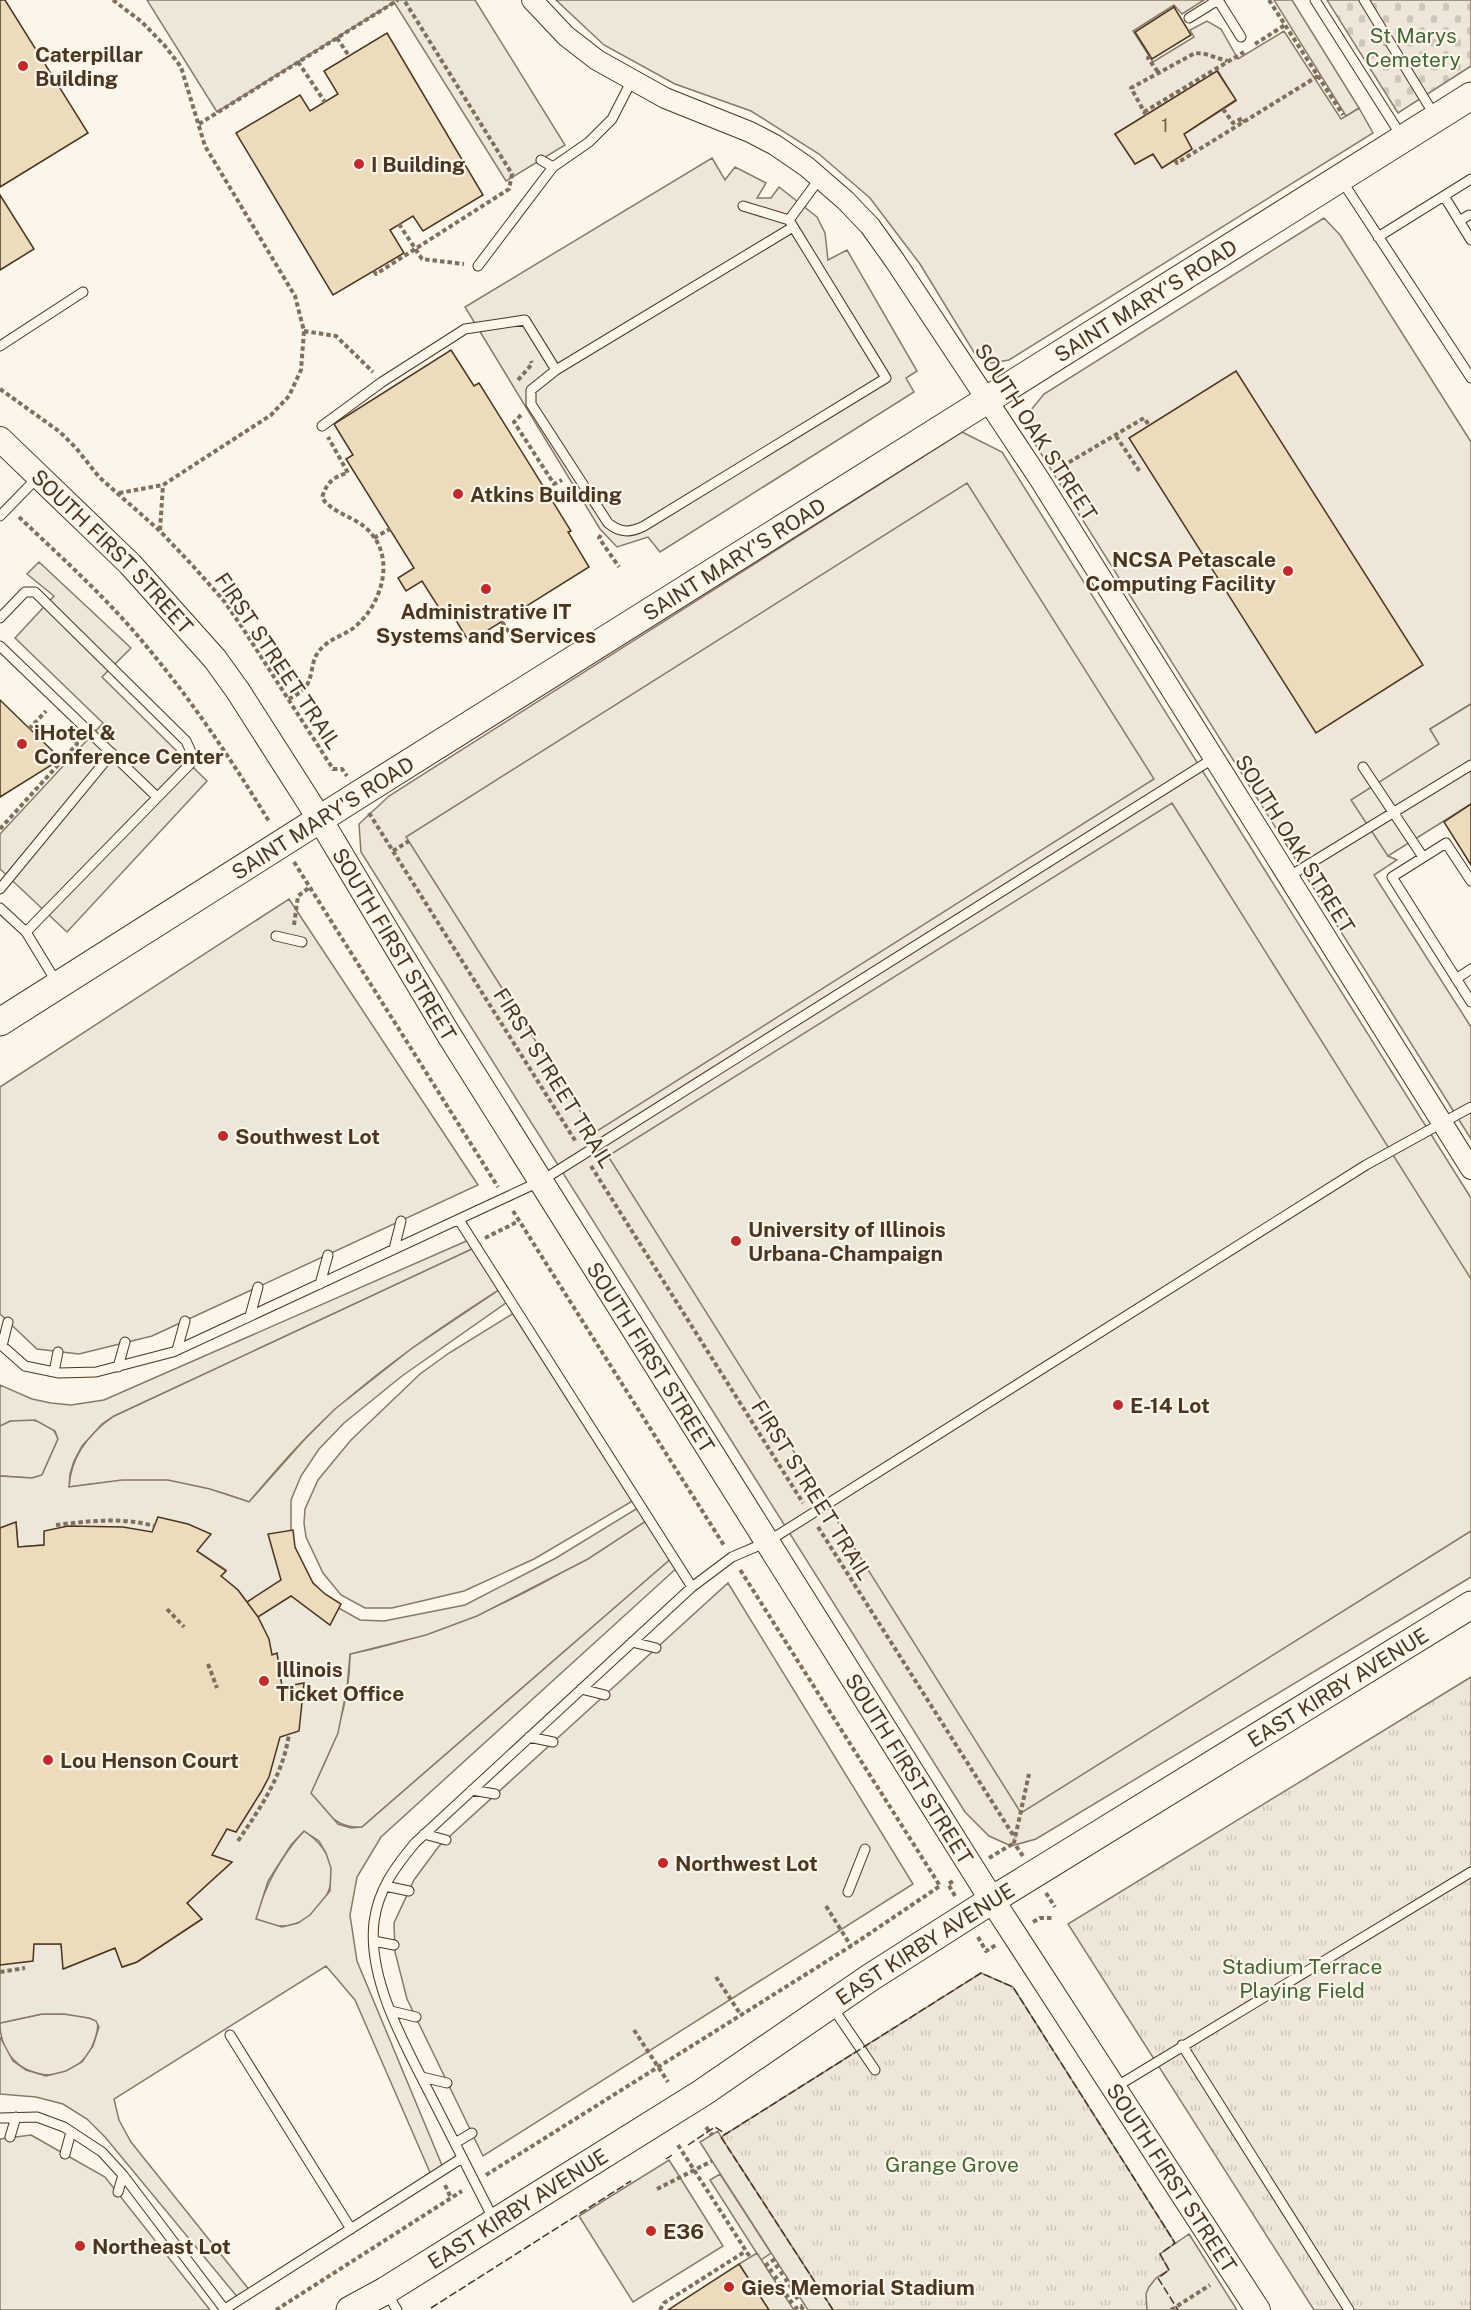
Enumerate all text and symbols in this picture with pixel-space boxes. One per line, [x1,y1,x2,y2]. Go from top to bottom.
park label: St Marys Cemetery [1365,23,1461,72]
place label: Caterpillar Building [35,42,143,91]
marker: Caterpillar Building [16,59,30,73]
house number: 1 [1161,115,1169,136]
place label: I Building [371,152,465,177]
marker: I Building [352,157,366,171]
street label: SAINT MARY'S ROAD [1050,234,1242,367]
street label: SOUTH OAK STREET [969,339,1103,525]
street label: SOUTH FIRST STREET [27,464,199,639]
place label: Atkins Building [470,482,622,507]
marker: Atkins Building [451,487,465,501]
street label: SAINT MARY'S ROAD [638,492,830,625]
place label: NCSA Petascale Computing Facility [1085,547,1276,596]
marker: NCSA Petascale Computing Facility [1281,564,1295,578]
street label: FIRST STREET TRAIL [210,568,346,754]
marker: Administrative IT Systems and Services [479,582,493,596]
place label: Administrative IT Systems and Services [376,599,596,648]
place label: iHotel & Conference Center [34,720,224,769]
marker: iHotel & Conference Center [15,737,29,751]
street label: SOUTH OAK STREET [1230,750,1360,938]
street label: SAINT MARY'S ROAD [227,751,418,884]
street label: SOUTH FIRST STREET [327,843,462,1045]
street label: FIRST STREET TRAIL [488,983,620,1173]
place label: Southwest Lot [235,1124,380,1149]
marker: Southwest Lot [216,1129,230,1143]
place label: University of Illinois Urbana-Champaign [748,1217,946,1266]
marker: University of Illinois Urbana-Champaign [729,1234,743,1248]
street label: SOUTH FIRST STREET [582,1257,720,1457]
place label: E-14 Lot [1130,1393,1210,1418]
street label: FIRST STREET TRAIL [746,1395,878,1585]
marker: E-14 Lot [1111,1398,1125,1412]
street label: EAST KIRBY AVENUE [1243,1622,1433,1752]
place label: Illinois Ticket Office [276,1657,404,1706]
street label: SOUTH FIRST STREET [840,1669,979,1869]
marker: Illinois Ticket Office [257,1674,271,1688]
place label: Lou Henson Court [60,1748,239,1773]
marker: Lou Henson Court [41,1753,55,1767]
place label: Northwest Lot [675,1851,818,1876]
marker: Northwest Lot [656,1856,670,1870]
street label: EAST KIRBY AVENUE [831,1877,1019,2010]
park label: Stadium Terrace Playing Field [1222,1954,1382,2003]
street label: SOUTH FIRST STREET [1102,2078,1243,2277]
street label: EAST KIRBY AVENUE [423,2143,612,2274]
park label: Grange Grove [885,2152,1019,2177]
place label: E36 [663,2219,704,2244]
marker: E36 [644,2224,658,2238]
place label: Northeast Lot [92,2234,231,2259]
marker: Northeast Lot [73,2239,87,2253]
place label: Gies Memorial Stadium [741,2275,975,2300]
marker: Gies Memorial Stadium [722,2280,736,2294]

